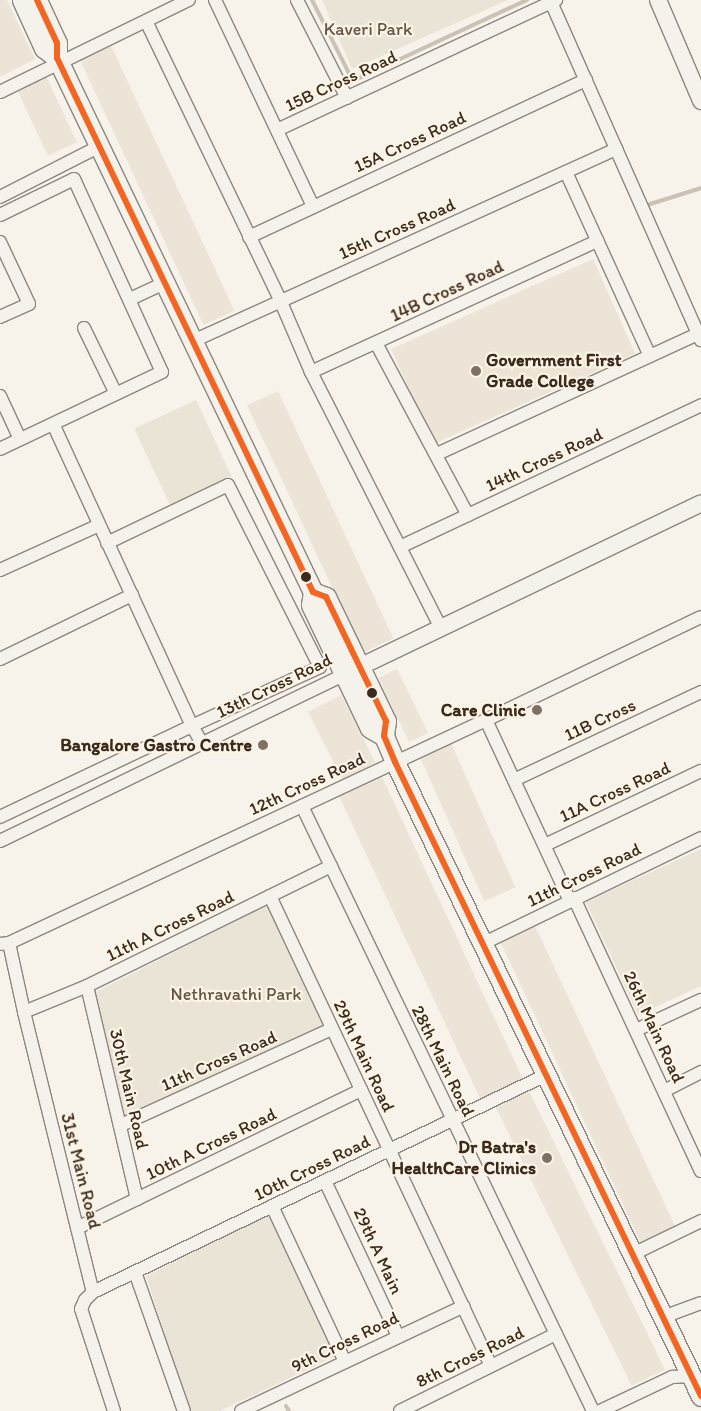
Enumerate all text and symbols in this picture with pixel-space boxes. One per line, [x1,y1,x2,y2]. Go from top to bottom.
park label: Kaveri Park [324,18,412,40]
street label: 15B Cross Road [282,46,400,116]
street label: 15A Cross Road [351,107,469,177]
street label: 15th Cross Road [336,194,458,264]
street label: 14B Cross Road [387,256,507,326]
place label: Government First Grade College [486,350,622,392]
marker: Government First Grade College [470,365,482,377]
street label: 14th Cross Road [482,424,606,496]
unlabelled marker [301,572,311,582]
street label: 13th Cross Road [213,649,335,723]
unlabelled marker [367,688,377,698]
street label: 11B Cross [561,694,639,746]
place label: Care Clinic [441,699,526,721]
marker: Care Clinic [530,703,544,717]
place label: Bangalore Gastro Centre [59,734,252,756]
marker: Bangalore Gastro Centre [256,738,270,752]
street label: 12th Cross Road [246,748,368,820]
street label: 11A Cross Road [557,757,673,827]
street label: 11th Cross Road [524,838,644,912]
street label: 11th A Cross Road [103,886,237,966]
street label: 26th Main Road [619,968,689,1086]
park label: Nethravathi Park [171,983,301,1005]
street label: 29th Main Road [329,997,399,1115]
street label: 28th Main Road [407,1002,479,1120]
street label: 11th Cross Road [158,1026,280,1096]
street label: 30th Main Road [105,1027,153,1151]
street label: 10th A Cross Road [143,1103,279,1185]
street label: 31st Main Road [56,1111,106,1231]
street label: 10th Cross Road [251,1131,373,1205]
place label: Dr Batra's HealthCare Clinics [392,1137,536,1180]
marker: Dr Batra's HealthCare Clinics [540,1151,554,1165]
street label: 29th A Main [349,1204,407,1298]
street label: 9th Cross Road [288,1307,402,1377]
street label: 8th Cross Road [413,1322,527,1392]

